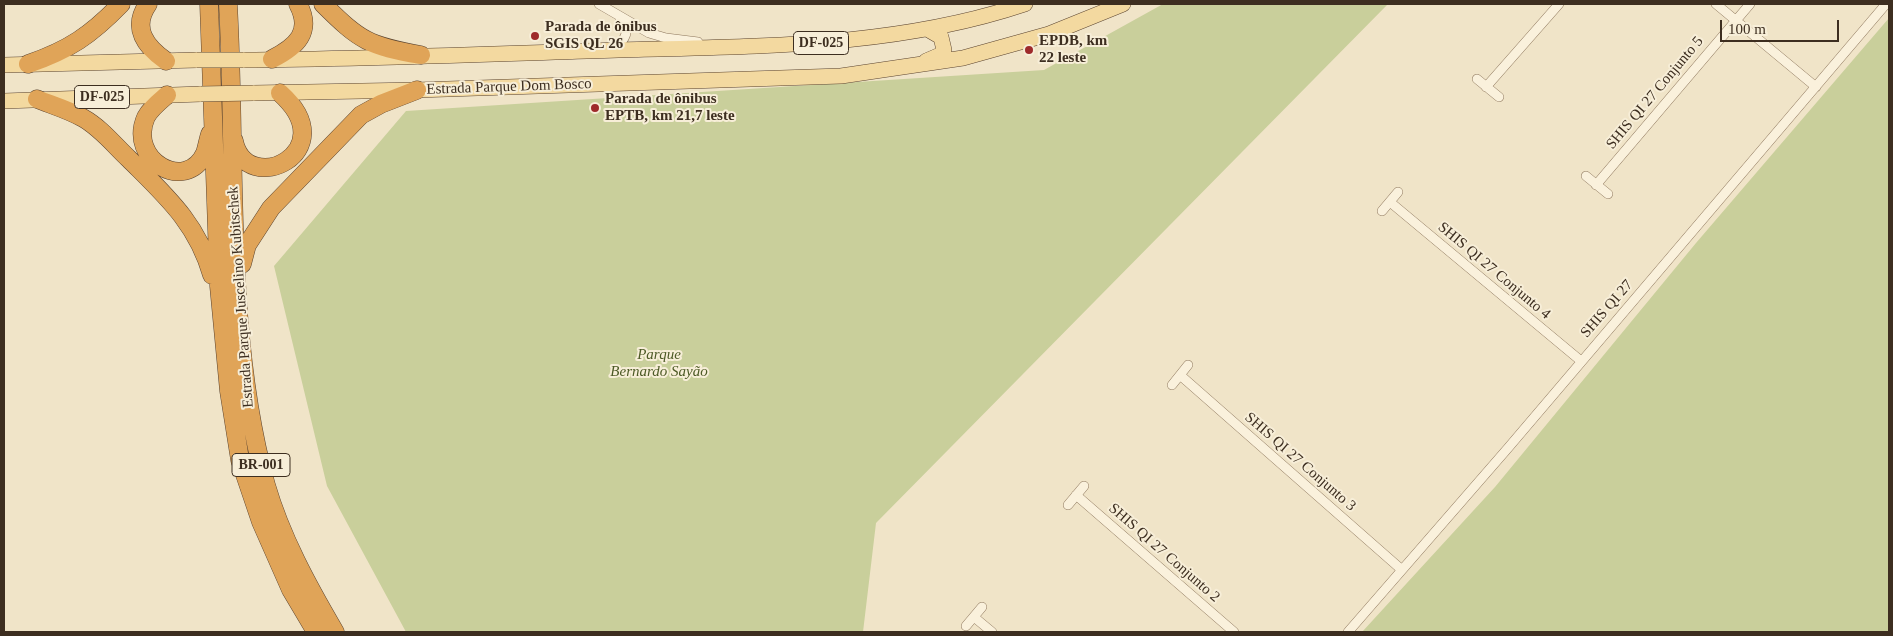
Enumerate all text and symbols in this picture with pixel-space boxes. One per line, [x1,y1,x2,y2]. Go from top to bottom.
scale bar [1723,10,1842,42]
place label: Parada de ônibus SGIS QL 26 [545,18,657,53]
text: 100 m [1728,21,1766,37]
marker: Parada de ônibus SGIS QL 26 [529,30,541,42]
road number: DF-025 [794,32,848,54]
place label: EPDB, km 22 leste [1039,32,1107,67]
street label: SHIS QI 27 Conjunto 5 [1603,33,1707,153]
marker: EPDB, km 22 leste [1023,44,1035,56]
street label: Estrada Parque Dom Bosco [426,75,592,99]
road number: DF-025 [74,85,130,108]
place label: Parada de ônibus EPTB, km 21,7 leste [605,90,735,125]
marker: Parada de ônibus EPTB, km 21,7 leste [589,102,601,114]
street label: Estrada Parque Juscelino Kubitschek [224,186,258,408]
street label: SHIS QI 27 Conjunto 4 [1434,219,1554,323]
street label: SHIS QI 27 [1577,276,1637,342]
park label: Parque Bernardo Sayão [610,346,708,381]
street label: SHIS QI 27 Conjunto 3 [1241,409,1359,515]
road number: BR-001 [232,454,290,476]
street label: SHIS QI 27 Conjunto 2 [1105,500,1223,606]

